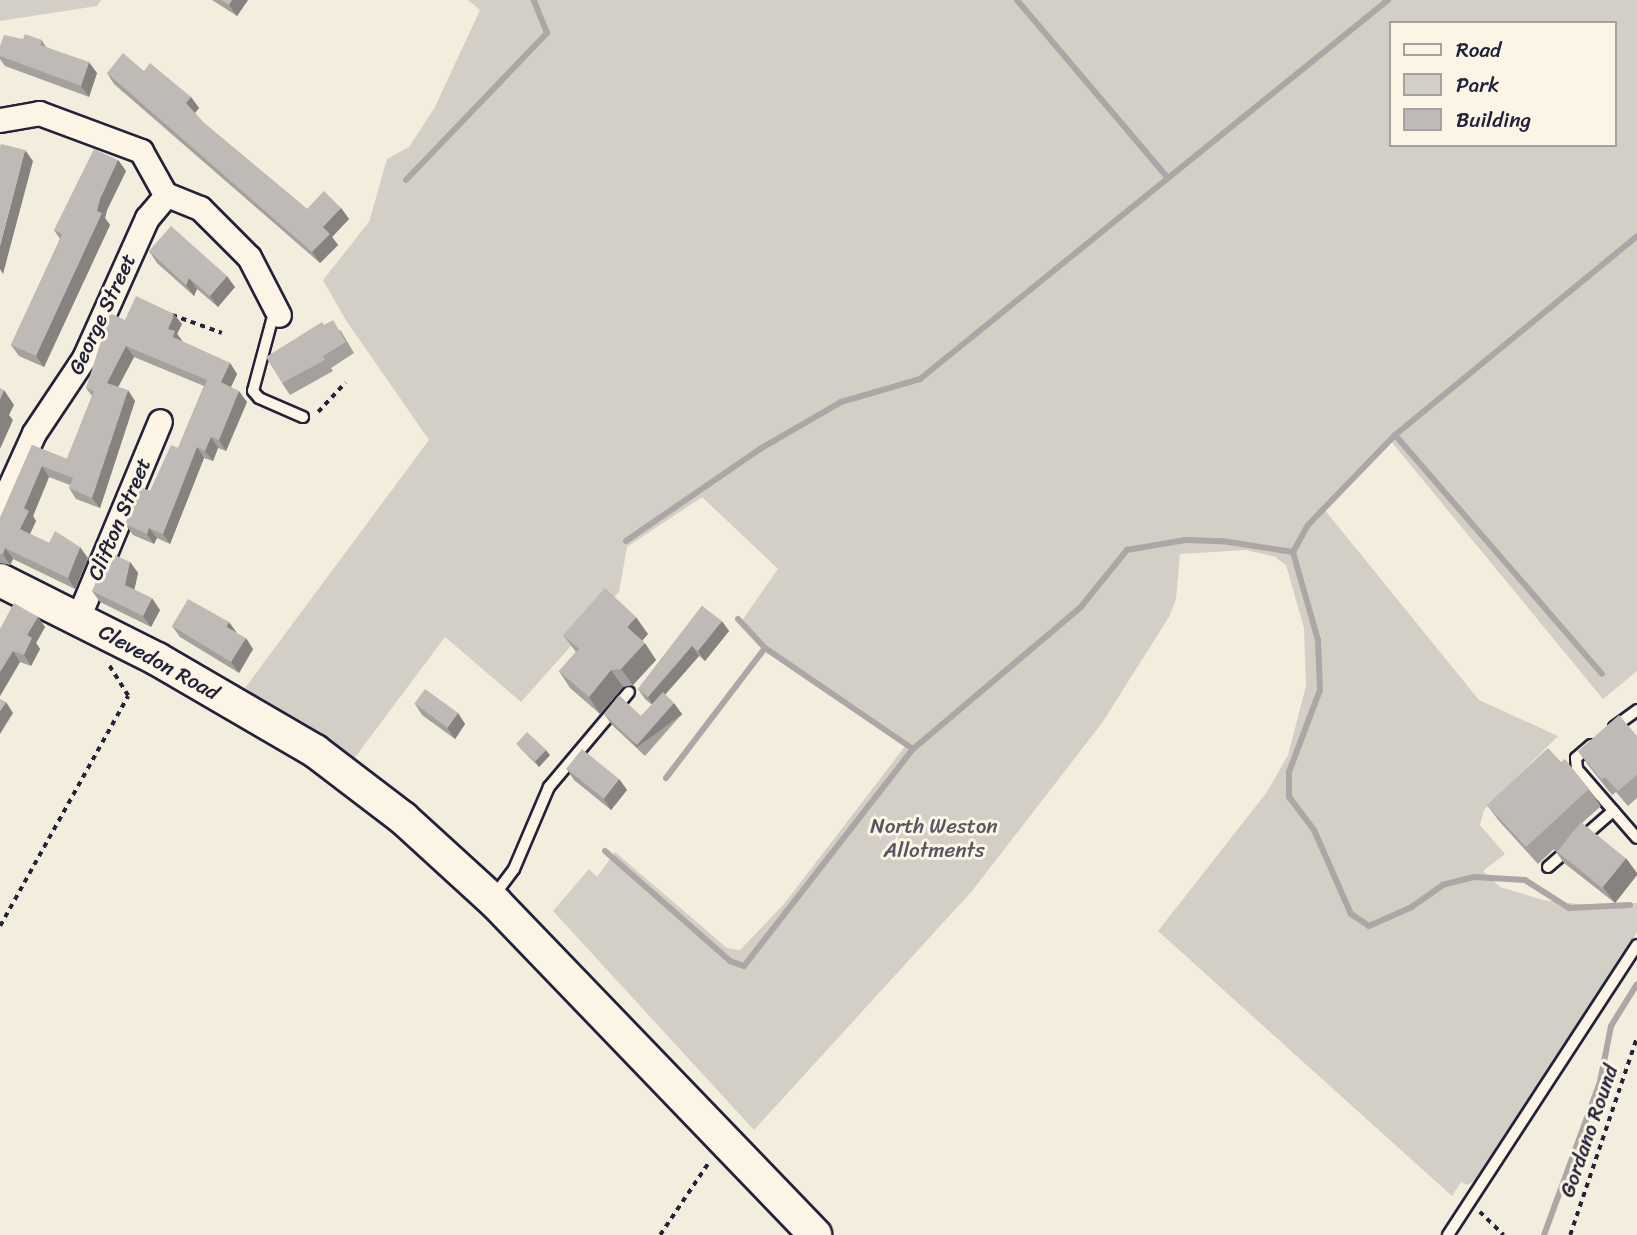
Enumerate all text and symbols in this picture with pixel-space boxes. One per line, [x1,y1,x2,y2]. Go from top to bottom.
legend [1388,21,1616,147]
text: Road [1456,31,1501,69]
text: Park [1456,66,1499,104]
text: Building [1456,101,1531,139]
street label: George Street [63,250,141,378]
street label: Clifton Street [82,454,156,584]
street label: Clevedon Road [94,619,224,705]
park label: North Weston Allotments [870,813,998,863]
street label: Gordano Round [1555,1062,1623,1200]

